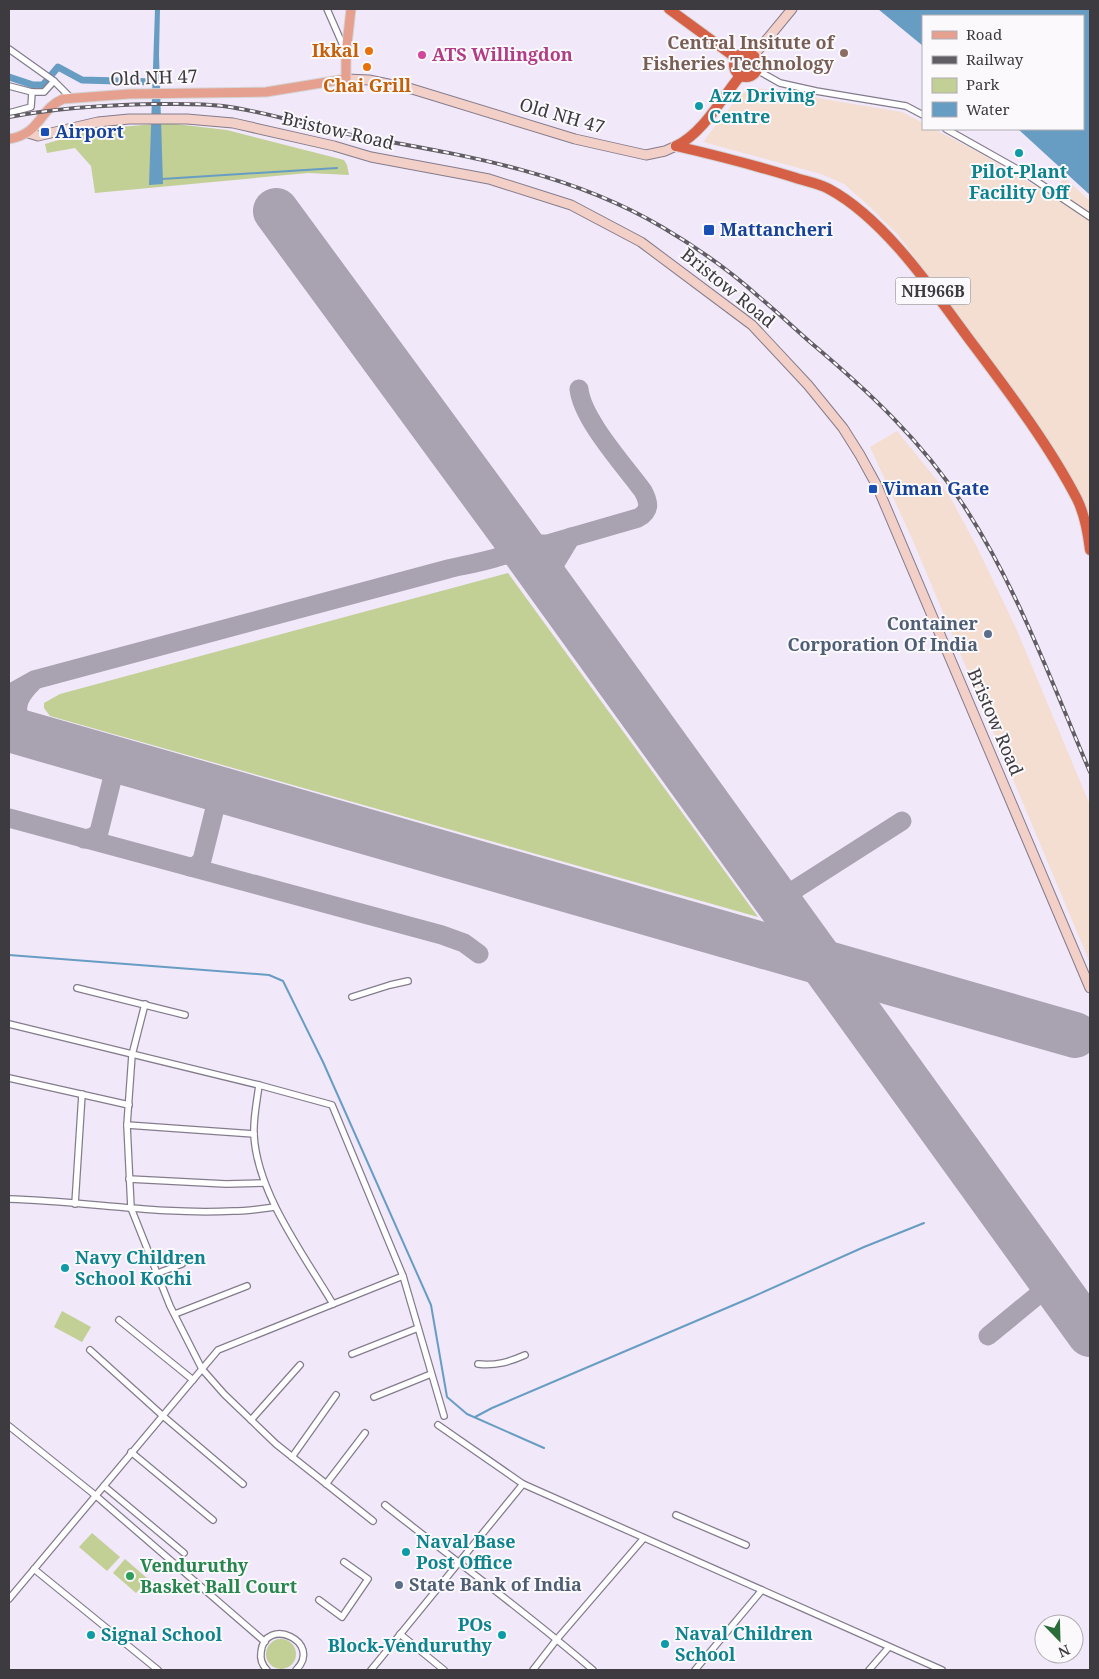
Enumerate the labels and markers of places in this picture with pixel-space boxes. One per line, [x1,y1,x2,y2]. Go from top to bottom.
place label: Central Insitute of Fisheries Technology [642,30,836,75]
place label: Ikkal [312,38,360,62]
place label: ATS Willingdon [432,42,573,66]
marker: Ikkal [363,45,375,57]
marker: Central Insitute of Fisheries Technology [838,47,850,59]
marker: ATS Willingdon [416,49,428,61]
marker: Chai Grill [361,61,373,73]
place label: Chai Grill [323,73,412,97]
place label: Azz Driving Centre [709,83,816,128]
marker: Azz Driving Centre [693,100,705,112]
place label: Airport [55,119,124,143]
marker: Airport [39,126,51,138]
marker: Pilot-Plant Facility Off [1013,147,1025,159]
place label: Pilot-Plant Facility Off [969,159,1071,204]
place label: Mattancheri [720,217,834,241]
marker: Mattancheri [702,223,716,237]
place label: Viman Gate [883,476,989,500]
marker: Viman Gate [867,483,879,495]
place label: Container Corporation Of India [787,611,979,656]
marker: Container Corporation Of India [982,628,994,640]
place label: Navy Children School Kochi [75,1245,206,1290]
marker: Navy Children School Kochi [59,1262,71,1274]
place label: Naval Base Post Office [416,1529,516,1574]
marker: Naval Base Post Office [400,1546,412,1558]
place label: Venduruthy Basket Ball Court [140,1553,297,1598]
marker: Venduruthy Basket Ball Court [124,1570,136,1582]
place label: State Bank of India [409,1572,582,1596]
marker: State Bank of India [393,1579,405,1591]
place label: POs Block-Venduruthy [328,1612,493,1657]
place label: Naval Children School [675,1621,813,1666]
place label: Signal School [101,1622,223,1646]
marker: Signal School [85,1629,97,1641]
marker: POs Block-Venduruthy [496,1629,508,1641]
marker: Naval Children School [659,1638,671,1650]

